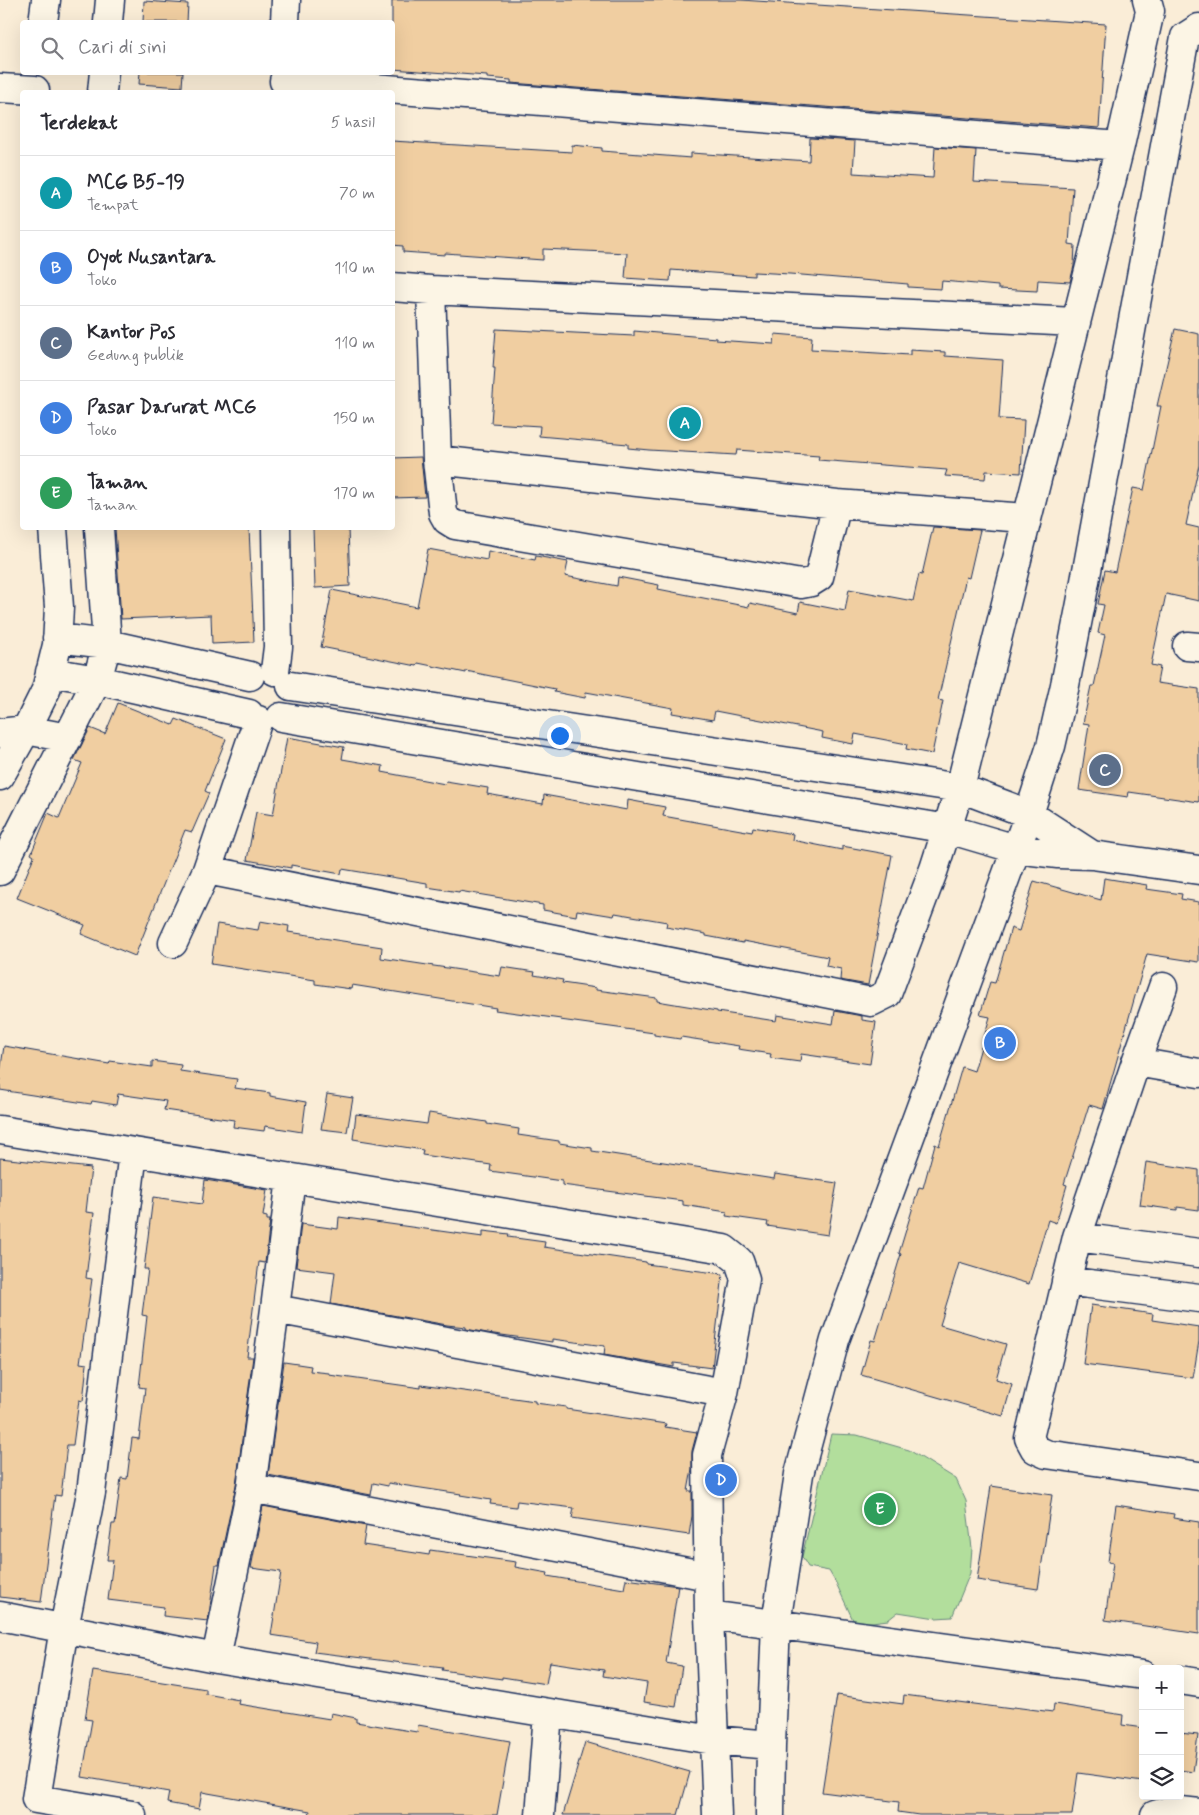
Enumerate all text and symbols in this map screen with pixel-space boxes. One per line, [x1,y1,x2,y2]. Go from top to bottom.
search box [20,20,395,75]
icon: search [38,34,66,62]
text: Cari di sini [78,35,166,60]
text: Terdekat [40,109,118,137]
text: 5 hasil [331,112,375,133]
text: MCG B5-19 [87,170,185,195]
text: A [51,183,61,204]
text: 70 m [339,183,375,204]
text: Tempat [87,195,139,216]
text: Oyot Nusantara [87,245,215,270]
text: B [51,258,61,279]
text: 110 m [334,258,375,279]
text: Toko [87,270,117,291]
text: Kantor Pos [87,320,175,345]
text: C [50,333,62,354]
text: 110 m [334,333,375,354]
text: Gedung publik [87,345,184,366]
text: Pasar Darurat MCG [87,395,256,420]
pin: A [669,404,701,442]
text: D [50,408,62,429]
text: 150 m [333,408,375,429]
text: Toko [87,420,117,441]
text: Taman [87,470,147,495]
text: E [51,483,61,504]
text: 170 m [333,483,375,504]
text: Taman [87,495,138,516]
your location [547,723,573,749]
pin: C [1089,751,1121,789]
pin: B [984,1024,1016,1062]
pin: D [705,1461,737,1499]
pin: E [864,1490,896,1528]
map controls [1139,1665,1184,1800]
button: + [1139,1665,1184,1710]
button: − [1139,1710,1184,1755]
button: layers [1139,1755,1184,1800]

